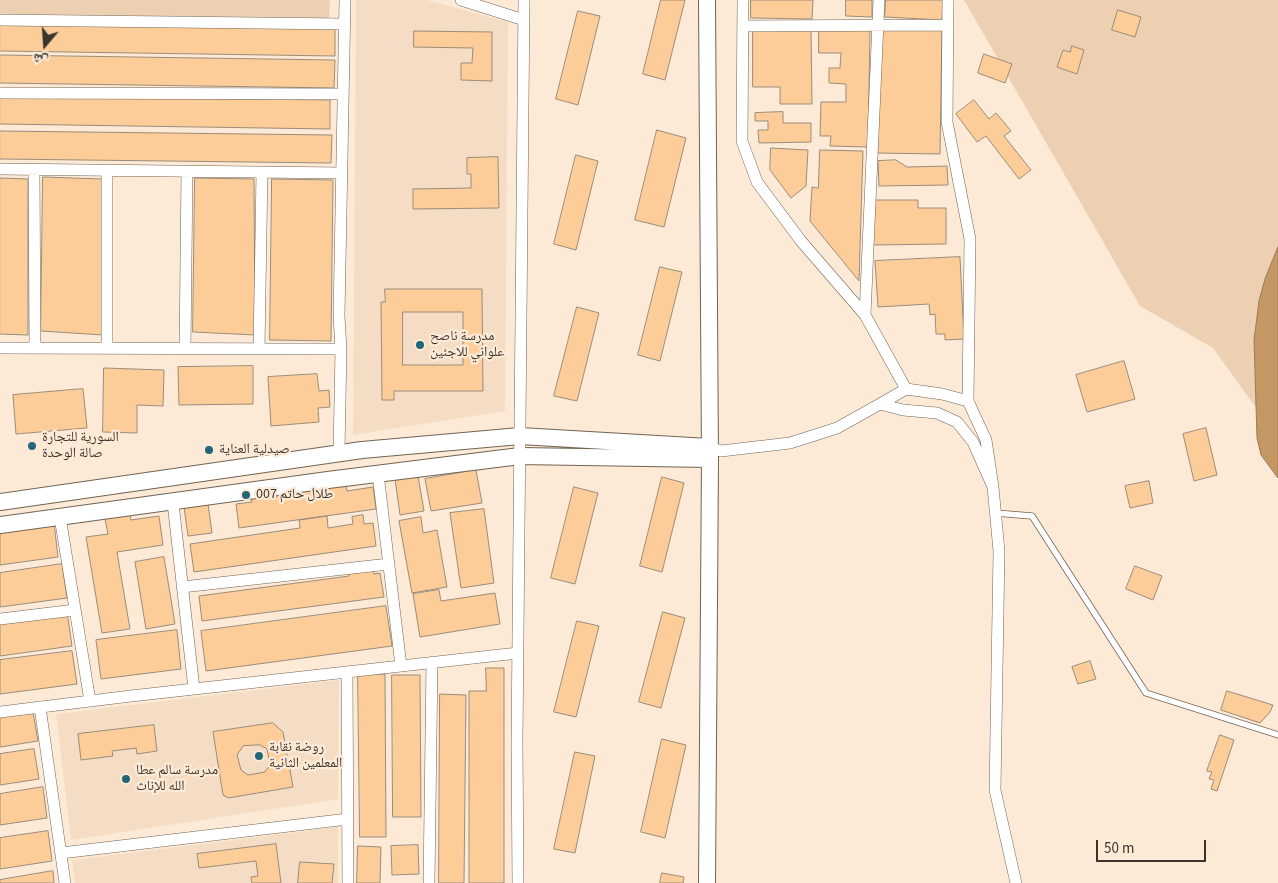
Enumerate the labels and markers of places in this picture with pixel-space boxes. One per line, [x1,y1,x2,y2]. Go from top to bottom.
place label: مدرسة ناصح علواني للاجئين [430,329,504,362]
marker: مدرسة ناصح علواني للاجئين [414,339,426,351]
place label: السورية للتجارة صالة الوحدة [42,430,119,462]
marker: السورية للتجارة صالة الوحدة [26,440,38,452]
place label: صيدلية العناية [219,442,290,458]
marker: صيدلية العناية [203,444,215,456]
place label: طلال حاتم 007 [256,487,333,503]
marker: طلال حاتم 007 [240,489,252,501]
place label: روضة نقابة المعلمين الثانية [269,740,342,772]
marker: روضة نقابة المعلمين الثانية [253,750,265,762]
place label: مدرسة سالم عطا الله للإناث [136,763,218,796]
marker: مدرسة سالم عطا الله للإناث [120,773,132,785]

